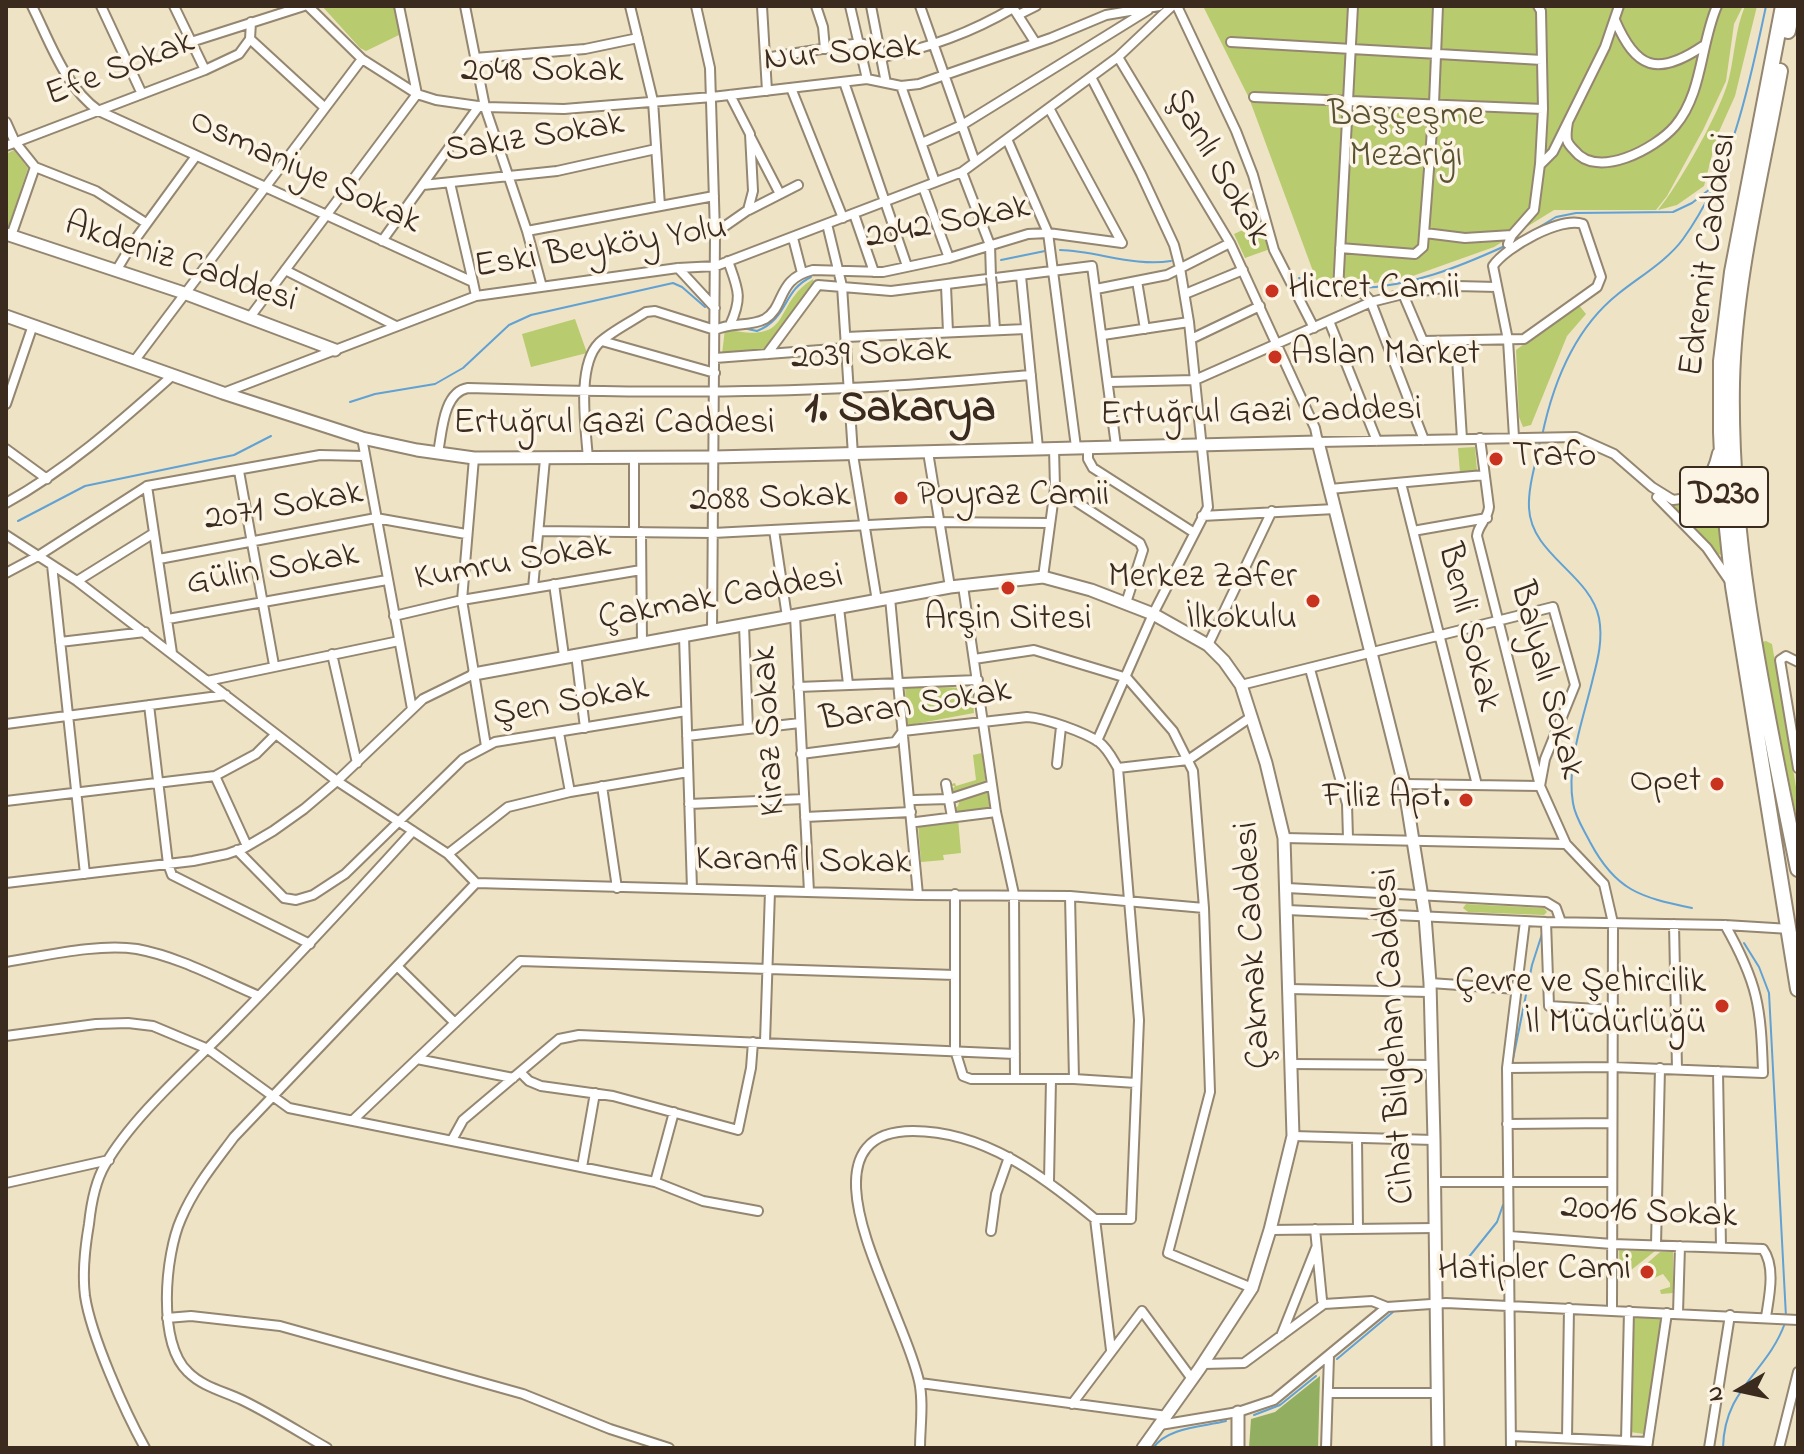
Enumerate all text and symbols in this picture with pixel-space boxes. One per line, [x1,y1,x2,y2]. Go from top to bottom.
street label: Efe Sokak [41,23,201,119]
street label: Nur Sokak [762,28,922,84]
street label: 2048 Sokak [461,52,623,96]
street label: Şanlı Sokak [1154,82,1278,254]
park label: Başçeşme Mezarığı [1328,96,1484,181]
street label: Osmaniye Sokak [181,102,427,246]
street label: Sakız Sokak [442,105,628,175]
street label: Edremit Caddesi [1673,130,1749,380]
street label: 2042 Sokak [862,188,1034,262]
street label: Akdeniz Caddesi [58,205,302,325]
street label: Eski Beyköy Yolu [472,209,730,291]
place label: Hicret Camii [1288,269,1460,313]
marker: Hicret Camii [1263,282,1281,300]
street label: 2039 Sokak [790,331,952,383]
place label: Aslan Market [1291,335,1480,379]
marker: Aslan Market [1266,348,1284,366]
district label: 1. Sakarya [805,387,995,439]
street label: Ertuğrul Gazi Caddesi [1100,391,1422,439]
street label: Ertuğrul Gazi Caddesi [453,404,775,448]
place label: Trafo [1512,437,1596,481]
marker: Trafo [1487,450,1505,468]
road number: D230 [1680,467,1768,527]
street label: 2071 Sokak [201,474,367,544]
place label: Poyraz Camii [917,476,1109,520]
street label: 2088 Sokak [689,477,851,525]
marker: Poyraz Camii [892,489,910,507]
street label: Kumru Sokak [412,527,614,603]
street label: Gülin Sokak [184,536,362,608]
street label: Benli Sokak [1424,540,1508,716]
street label: Çakmak Caddesi [595,557,847,643]
place label: Merkez Zafer İlkokulu [1108,558,1297,643]
street label: Balyalı Sokak [1497,578,1591,784]
marker: Arşin Sitesi [999,579,1017,597]
marker: Merkez Zafer İlkokulu [1304,592,1322,610]
place label: Arşin Sitesi [924,600,1092,644]
street label: Kiraz Sokak [746,645,798,817]
street label: Şen Sokak [490,669,652,739]
street label: Baran Sokak [817,672,1015,744]
place label: Opet [1630,762,1701,806]
marker: Opet [1708,775,1726,793]
place label: Filiz Apt. [1322,778,1450,822]
marker: Filiz Apt. [1457,791,1475,809]
street label: Çakmak Caddesi [1228,820,1284,1070]
street label: Karanfil Sokak [695,841,911,887]
street label: Cihat Bilgehan Caddesi [1367,867,1427,1205]
place label: Çevre ve Şehircilik İl Müdürlüğü [1455,963,1706,1048]
marker: Çevre ve Şehircilik İl Müdürlüğü [1713,997,1731,1015]
street label: 20016 Sokak [1559,1189,1739,1241]
place label: Hatipler Cami [1438,1250,1631,1294]
marker: Hatipler Cami [1638,1263,1656,1281]
north arrow [1700,1350,1780,1430]
text: N [1699,1384,1733,1404]

